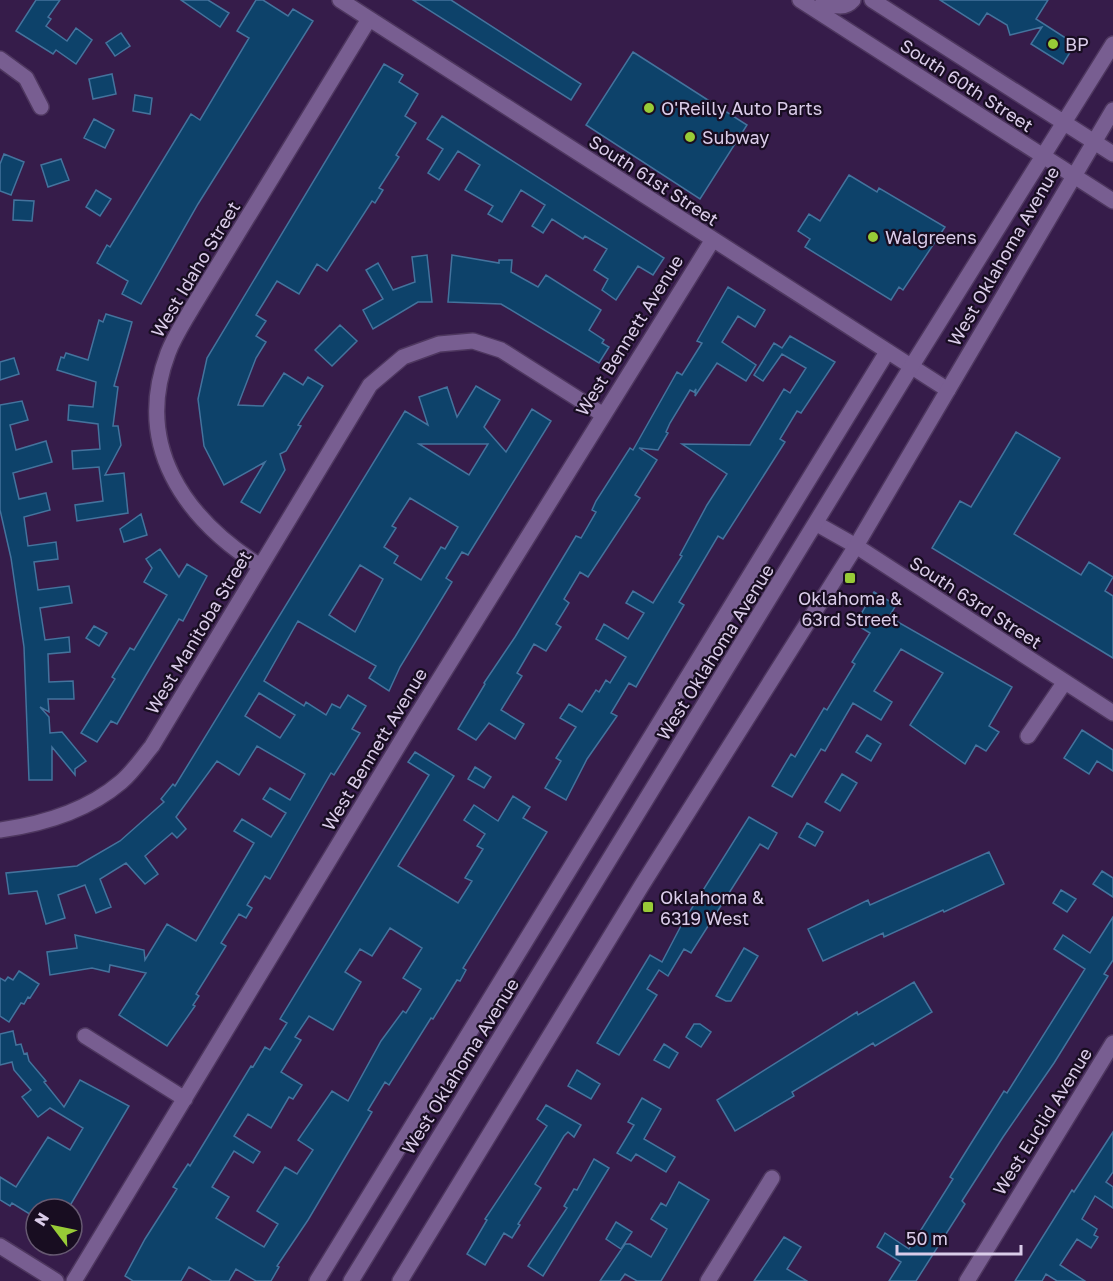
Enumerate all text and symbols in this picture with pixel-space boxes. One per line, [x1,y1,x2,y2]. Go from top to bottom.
place label: BP [1065,33,1089,55]
street label: South 60th Street [896,34,1038,136]
marker: BP [1046,37,1060,51]
place label: O'Reilly Auto Parts [661,97,822,119]
marker: O'Reilly Auto Parts [642,101,656,115]
place label: Subway [702,126,769,148]
street label: South 61st Street [585,130,723,230]
marker: Subway [683,130,697,144]
street label: West Oklahoma Avenue [943,162,1063,350]
street label: West Idaho Street [146,197,244,341]
place label: Walgreens [885,226,977,248]
marker: Walgreens [866,230,880,244]
street label: West Bennett Avenue [570,250,688,420]
street label: West Manitoba Street [140,546,256,718]
street label: South 63rd Street [906,551,1046,653]
street label: West Oklahoma Avenue [652,560,778,744]
marker: Oklahoma & 63rd Street [843,571,857,585]
place label: Oklahoma & 63rd Street [798,587,902,630]
street label: West Bennett Avenue [317,664,431,834]
place label: Oklahoma & 6319 West [660,886,764,929]
marker: Oklahoma & 6319 West [641,900,655,914]
street label: West Oklahoma Avenue [397,974,523,1158]
street label: West Euclid Avenue [988,1043,1096,1199]
north arrow [24,1197,84,1257]
text: N [30,1209,53,1230]
scale bar [897,1218,1022,1256]
text: 50 m [906,1227,948,1249]

